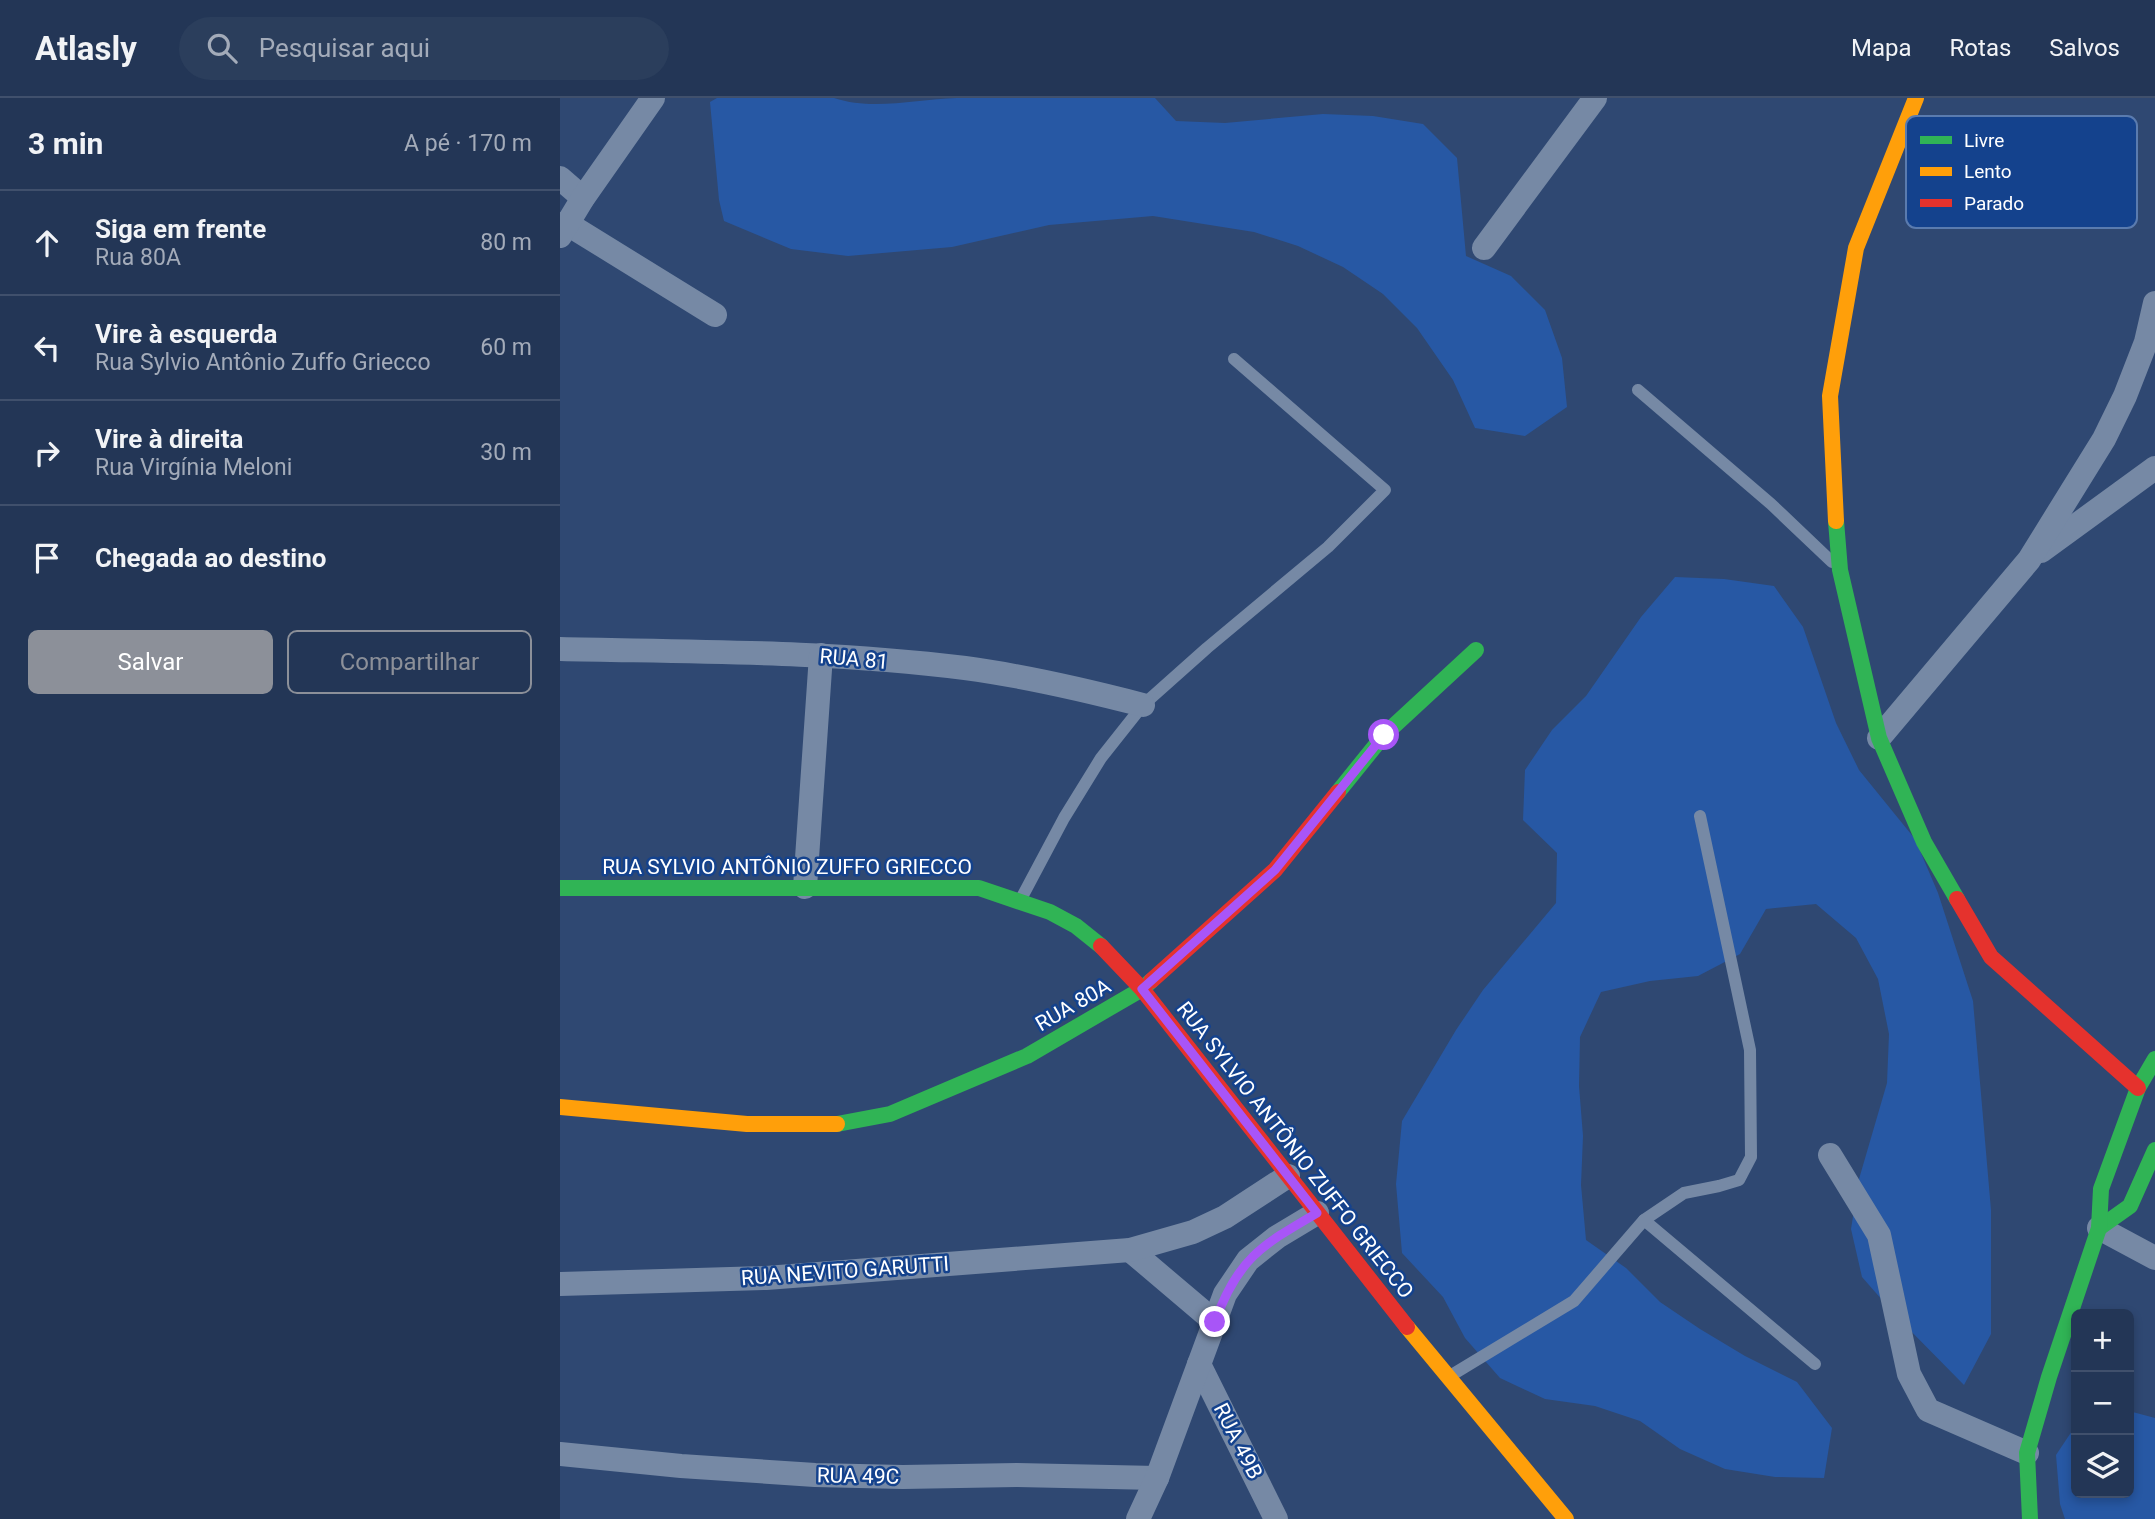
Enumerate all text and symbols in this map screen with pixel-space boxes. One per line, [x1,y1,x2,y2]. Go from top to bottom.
search box [179,17,669,80]
text: Atlasly [35,29,137,68]
icon: search [203,29,241,67]
text: Pesquisar aqui [259,33,430,63]
text: Mapa [1851,34,1912,62]
text: Rotas [1950,34,2011,62]
text: Salvos [2049,34,2120,62]
legend [1906,116,2137,228]
text: 3 min [28,126,103,161]
text: Livre [1964,129,2004,152]
text: A pé · 170 m [404,130,532,157]
text: Lento [1964,160,2012,183]
text: Parado [1964,192,2024,215]
text: Siga em frente [95,214,266,244]
icon: ahead [28,224,66,262]
text: 80 m [480,229,532,256]
text: Rua 80A [95,244,181,271]
text: Vire à esquerda [95,319,278,349]
icon: left [28,329,66,367]
text: 60 m [480,334,532,361]
text: Rua Sylvio Antônio Zuffo Griecco [95,349,431,376]
text: Vire à direita [95,424,243,454]
icon: right [28,434,66,472]
text: 30 m [480,439,532,466]
text: Rua Virgínia Meloni [95,454,292,481]
icon: arrive [28,539,66,577]
text: Chegada ao destino [95,543,326,573]
button: Salvar [28,630,273,694]
button: Compartilhar [287,630,532,694]
street label: RUA 81 [819,644,889,674]
route start [1368,719,1399,750]
street label: RUA SYLVIO ANTÔNIO ZUFFO GRIECCO [602,855,972,879]
street label: RUA 80A [1031,974,1115,1036]
street label: RUA SYLVIO ANTÔNIO ZUFFO GRIECCO [1172,997,1418,1303]
street label: RUA NEVITO GARUTTI [740,1252,950,1290]
route end [1199,1306,1230,1337]
map controls [2071,1309,2134,1498]
button: + [2071,1309,2134,1372]
button: − [2071,1372,2134,1435]
street label: RUA 49B [1209,1399,1267,1483]
button: layers [2071,1435,2134,1498]
street label: RUA 49C [817,1463,899,1489]

